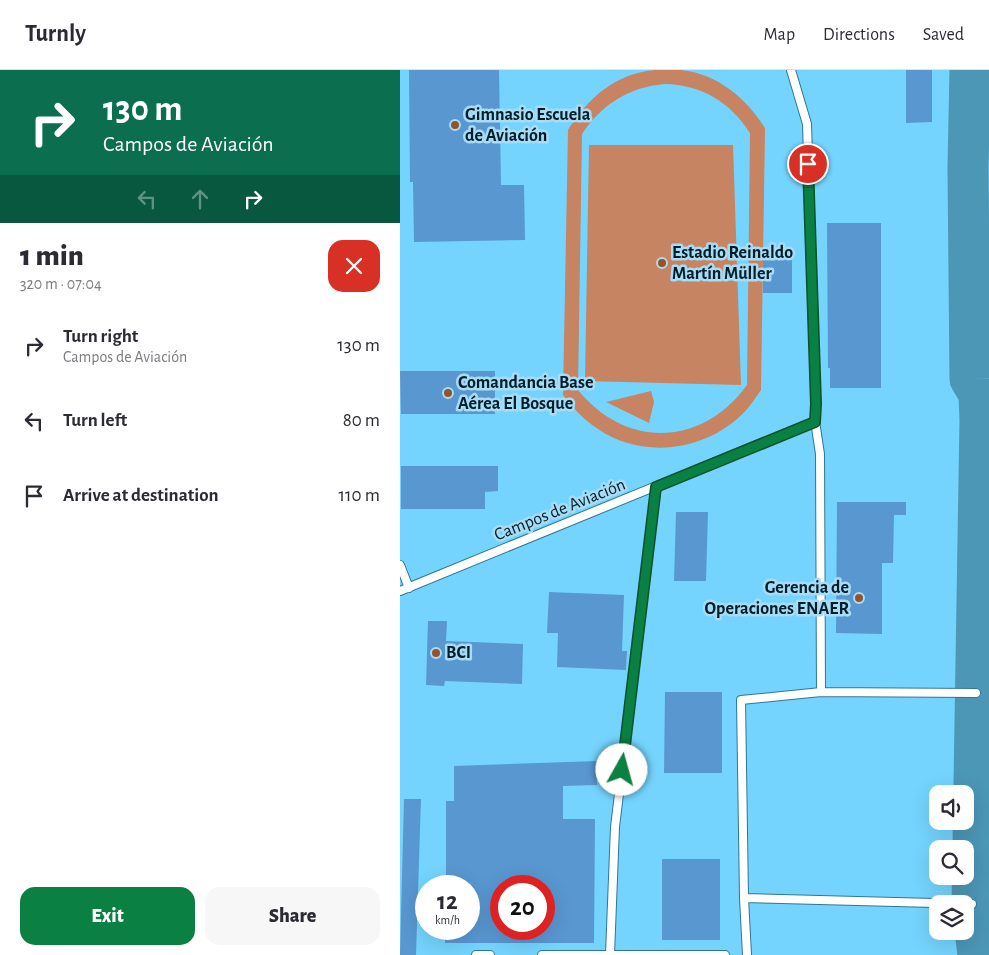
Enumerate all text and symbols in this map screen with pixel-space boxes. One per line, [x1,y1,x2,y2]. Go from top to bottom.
text: Turnly [25,22,86,46]
text: Map [764,26,795,44]
text: Directions [823,26,895,44]
text: Saved [923,26,964,44]
icon: right [20,90,85,155]
text: 130 m [103,92,182,127]
place label: Gimnasio Escuela de Aviación [465,106,591,145]
marker: Gimnasio Escuela de Aviación [449,119,461,131]
text: Campos de Aviación [103,133,274,155]
pin [787,143,829,185]
icon: arrive [794,150,822,178]
icon: left [133,185,161,213]
icon: ahead [186,185,214,213]
icon: right [239,185,267,213]
button: close [328,240,380,292]
text: 1 min [20,241,84,271]
place label: Estadio Reinaldo Martín Müller [672,244,793,283]
marker: Estadio Reinaldo Martín Müller [656,257,668,269]
text: 320 m · 07:04 [20,276,102,292]
text: Turn right [63,327,138,346]
icon: right [20,332,48,360]
text: 130 m [337,336,380,355]
text: Campos de Aviación [63,349,187,365]
place label: Comandancia Base Aérea El Bosque [458,374,593,413]
marker: Comandancia Base Aérea El Bosque [442,387,454,399]
icon: left [20,407,48,435]
text: Turn left [63,411,127,430]
text: 80 m [343,411,380,430]
street label: Campos de Aviación [492,475,628,545]
icon: arrive [20,482,48,510]
text: Arrive at destination [63,486,219,505]
text: 110 m [339,486,380,505]
place label: Gerencia de Operaciones ENAER [705,579,849,618]
marker: Gerencia de Operaciones ENAER [853,592,865,604]
place label: BCI [446,644,471,662]
marker: BCI [430,647,442,659]
position arrow [595,743,647,795]
map controls [929,785,974,940]
button: sound [929,785,974,830]
button: search [929,840,974,885]
speed limit sign: 20 [490,875,555,940]
button: Exit [20,887,195,945]
button: Share [205,887,380,945]
text: 12 [437,889,458,914]
button: layers [929,895,974,940]
text: km/h [435,914,460,926]

